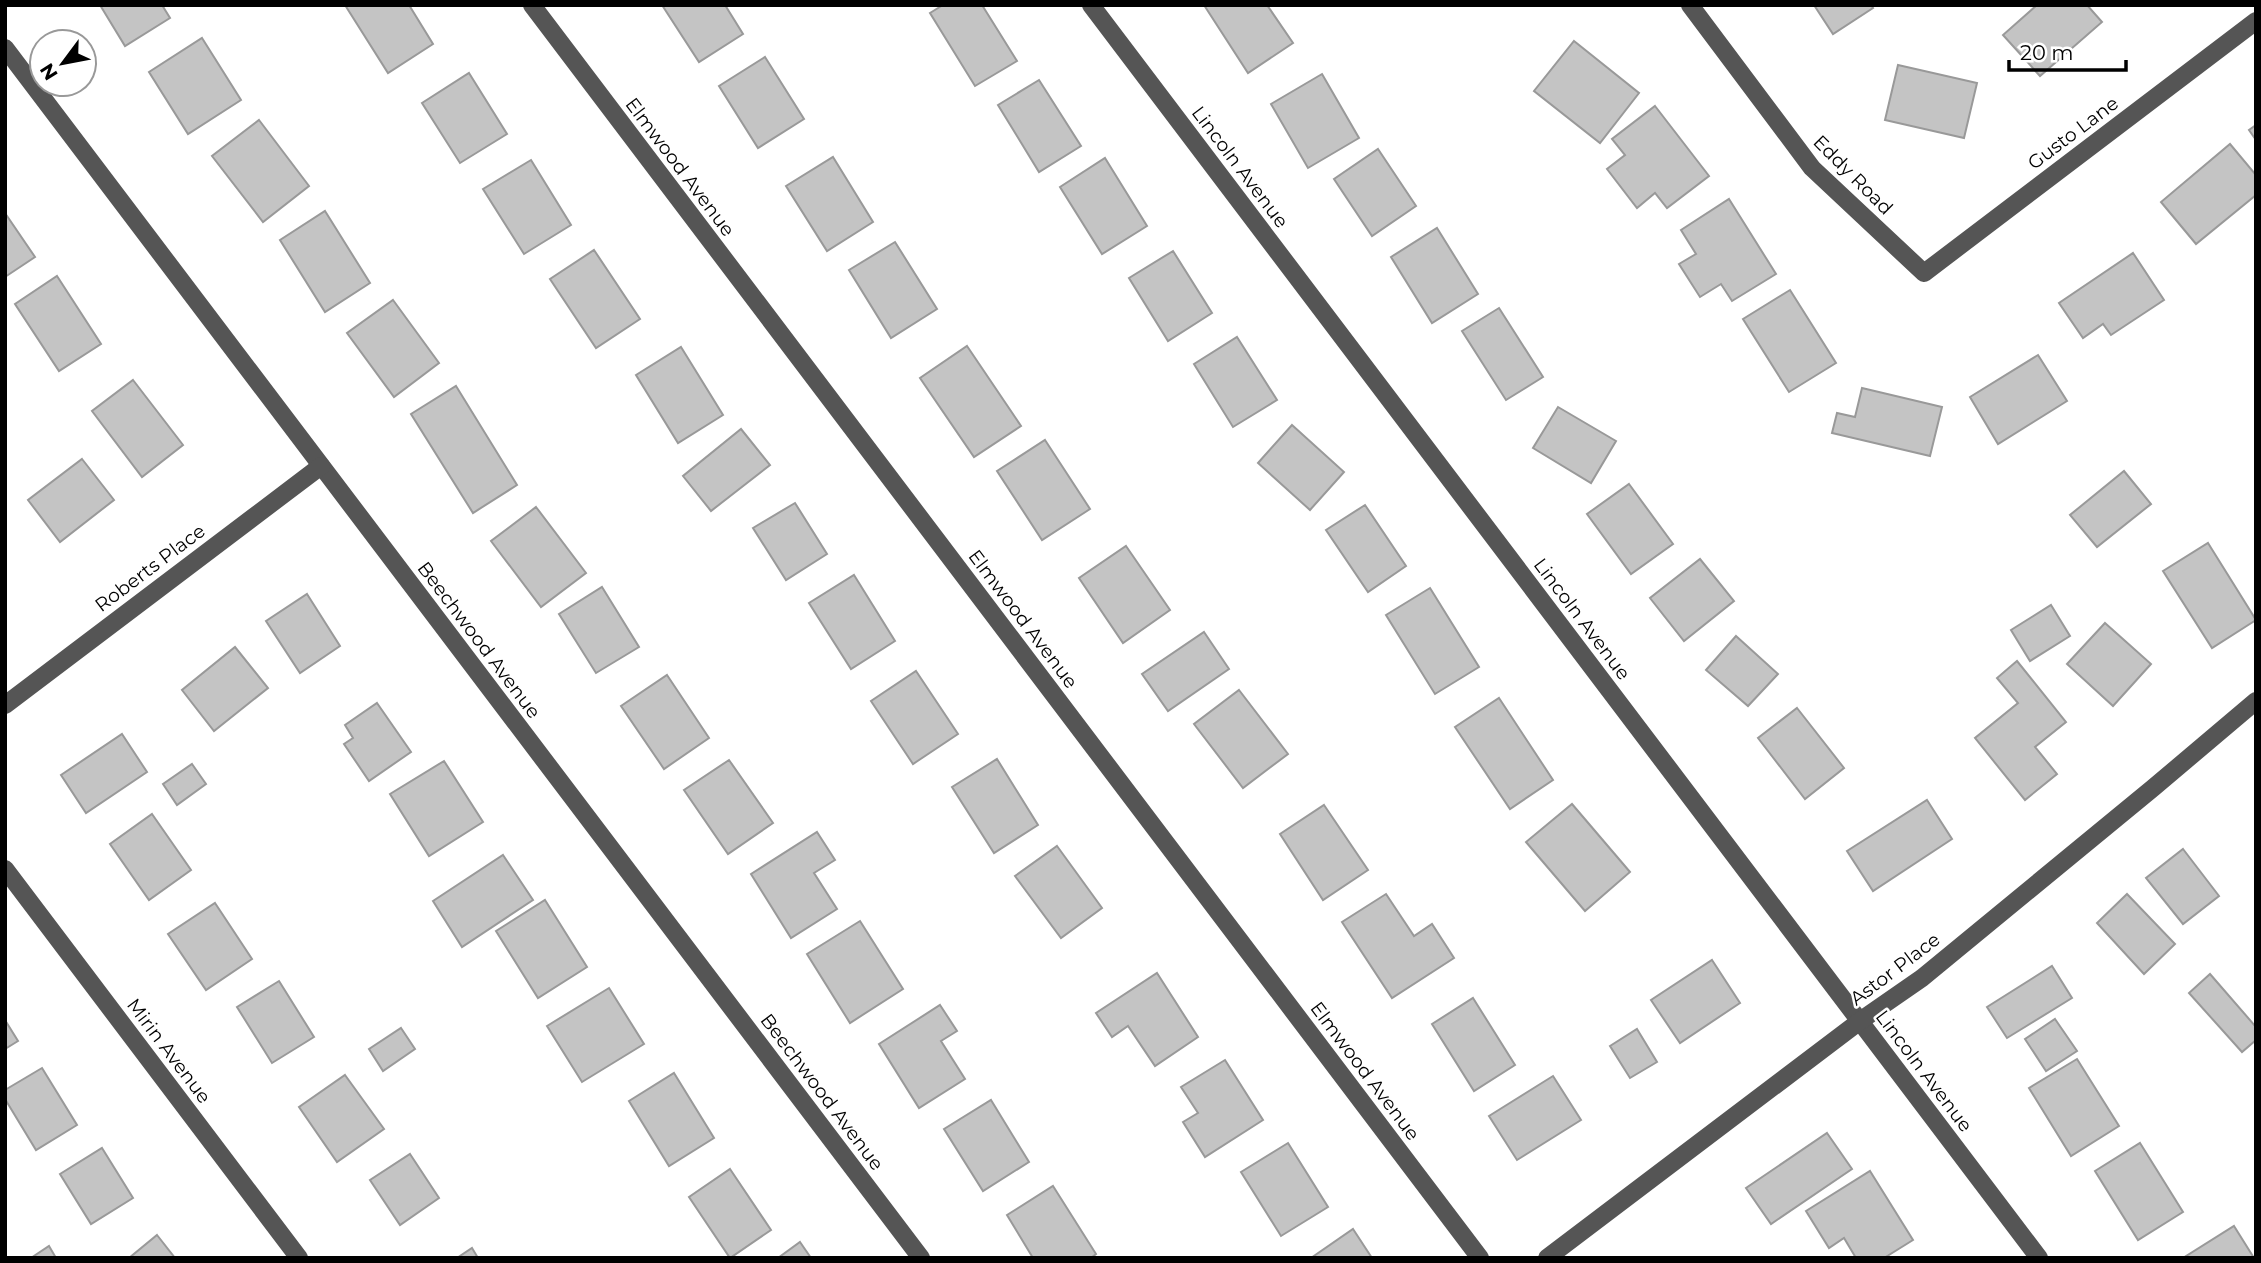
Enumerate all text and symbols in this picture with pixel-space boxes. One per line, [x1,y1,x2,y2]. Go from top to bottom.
north arrow [28,28,98,98]
scale bar [2009,28,2126,72]
text: 20 m [2020,40,2074,65]
text: N [35,59,63,84]
street label: Gusto Lane [2023,91,2123,175]
street label: Elmwood Avenue [620,93,740,241]
street label: Lincoln Avenue [1187,102,1293,232]
street label: Eddy Road [1808,130,1898,220]
street label: Roberts Place [90,519,210,617]
street label: Elmwood Avenue [963,545,1083,693]
street label: Lincoln Avenue [1529,554,1635,684]
street label: Beechwood Avenue [413,557,545,723]
street label: Astor Place [1845,928,1945,1010]
street label: Mirin Avenue [122,994,216,1108]
street label: Elmwood Avenue [1305,997,1425,1145]
street label: Lincoln Avenue [1871,1006,1977,1136]
street label: Beechwood Avenue [756,1009,888,1175]

